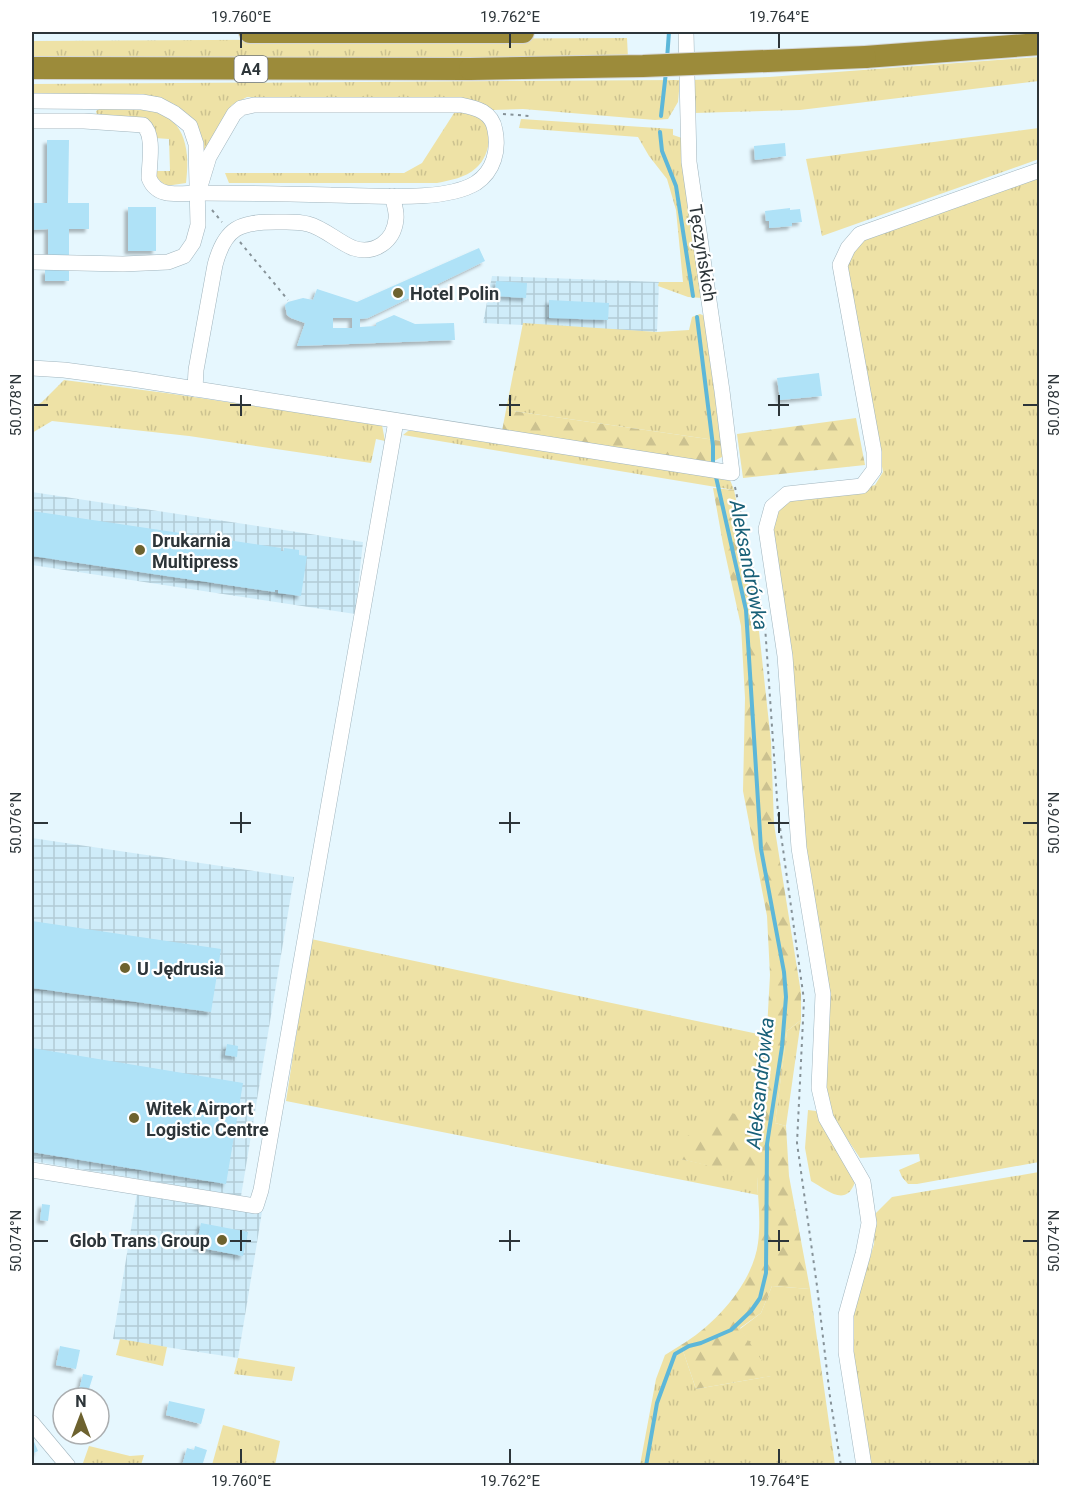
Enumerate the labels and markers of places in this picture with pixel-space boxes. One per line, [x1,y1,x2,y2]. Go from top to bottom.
place label: Hotel Polin [410,283,499,304]
marker: Hotel Polin [391,286,405,300]
place label: Drukarnia Multipress [152,530,238,572]
marker: Drukarnia Multipress [133,543,147,557]
place label: U Jędrusia [137,958,224,979]
marker: U Jędrusia [118,961,132,975]
place label: Witek Airport Logistic Centre [146,1098,269,1140]
marker: Witek Airport Logistic Centre [127,1111,141,1125]
place label: Glob Trans Group [69,1230,210,1251]
marker: Glob Trans Group [215,1233,229,1247]

